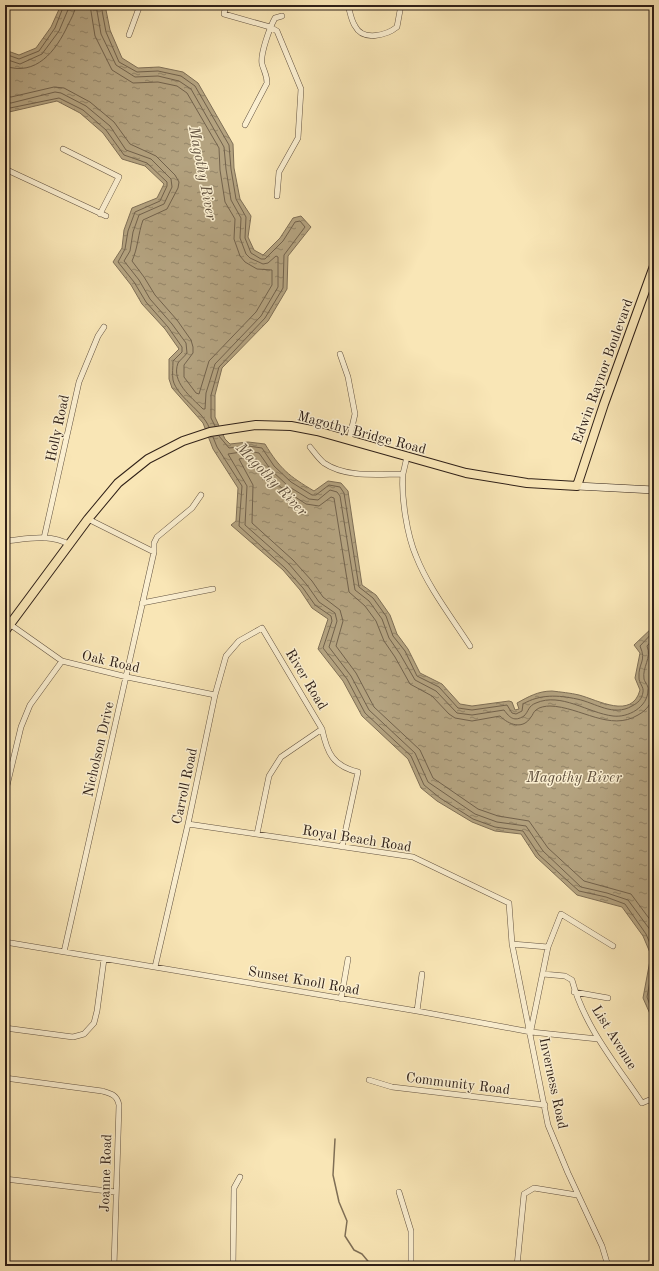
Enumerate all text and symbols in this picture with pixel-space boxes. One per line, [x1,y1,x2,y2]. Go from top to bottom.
water label: Magothy River [185,124,218,222]
street label: Edwin Raynor Boulevard [570,297,636,445]
street label: Holly Road [44,393,72,463]
street label: Magothy Bridge Road [296,409,428,457]
water label: Magothy River [232,440,310,520]
street label: River Road [283,647,330,712]
street label: Oak Road [80,649,141,675]
street label: Nicholson Drive [81,700,117,798]
street label: Carroll Road [170,747,200,826]
water label: Magothy River [525,771,622,786]
street label: Royal Beach Road [301,823,412,855]
street label: Sunset Knoll Road [247,964,361,998]
street label: List Avenue [589,1003,639,1072]
street label: Inverness Road [536,1036,570,1130]
street label: Community Road [405,1071,511,1097]
street label: Joanne Road [98,1134,114,1212]

